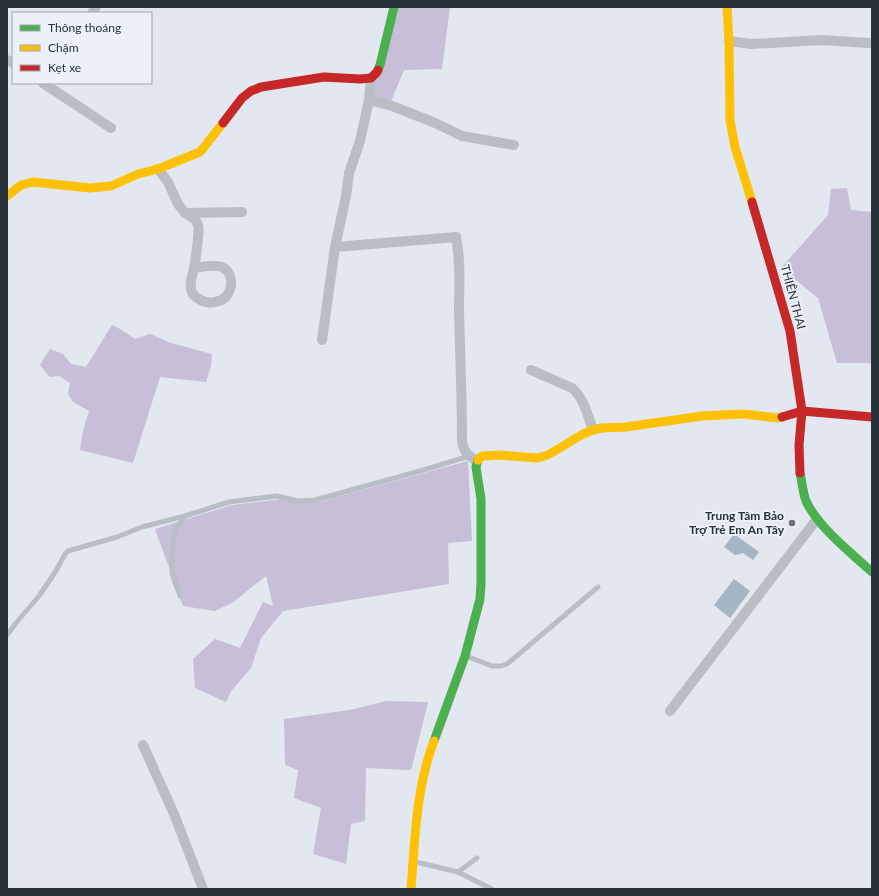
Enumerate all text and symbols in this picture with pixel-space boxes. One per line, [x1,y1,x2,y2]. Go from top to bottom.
legend [12,12,152,84]
text: Thông thoáng [48,20,121,35]
text: Chậm [48,40,79,55]
text: Kẹt xe [48,60,81,75]
street label: THIÊN THAI [778,263,809,331]
place label: Trung Tâm Bảo Trợ Trẻ Em An Tây [689,508,785,537]
marker: Trung Tâm Bảo Trợ Trẻ Em An Tây [787,518,797,528]

